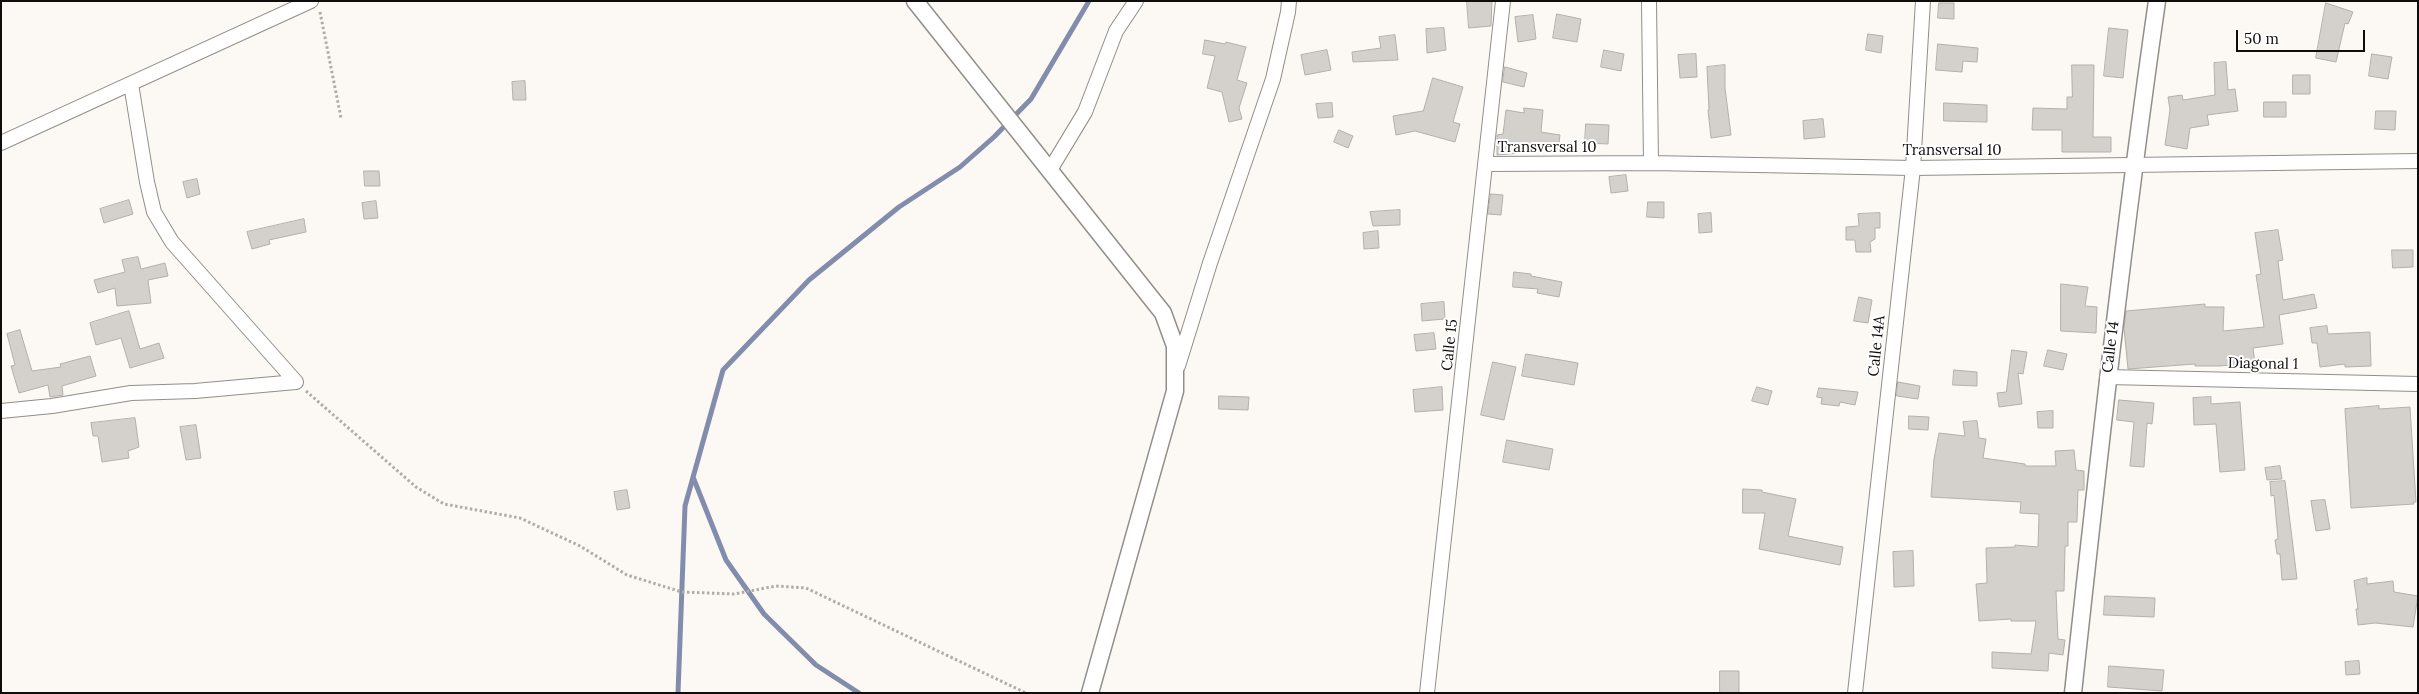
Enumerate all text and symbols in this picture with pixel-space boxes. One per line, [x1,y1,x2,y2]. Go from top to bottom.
scale bar [2239,20,2368,52]
text: 50 m [2244,29,2279,48]
street label: Transversal 10 [1497,139,1597,157]
street label: Transversal 10 [1902,142,2002,160]
street label: Calle 14A [1865,315,1889,377]
street label: Calle 15 [1438,318,1462,372]
street label: Calle 14 [2099,320,2123,374]
street label: Diagonal 1 [2228,354,2298,374]

